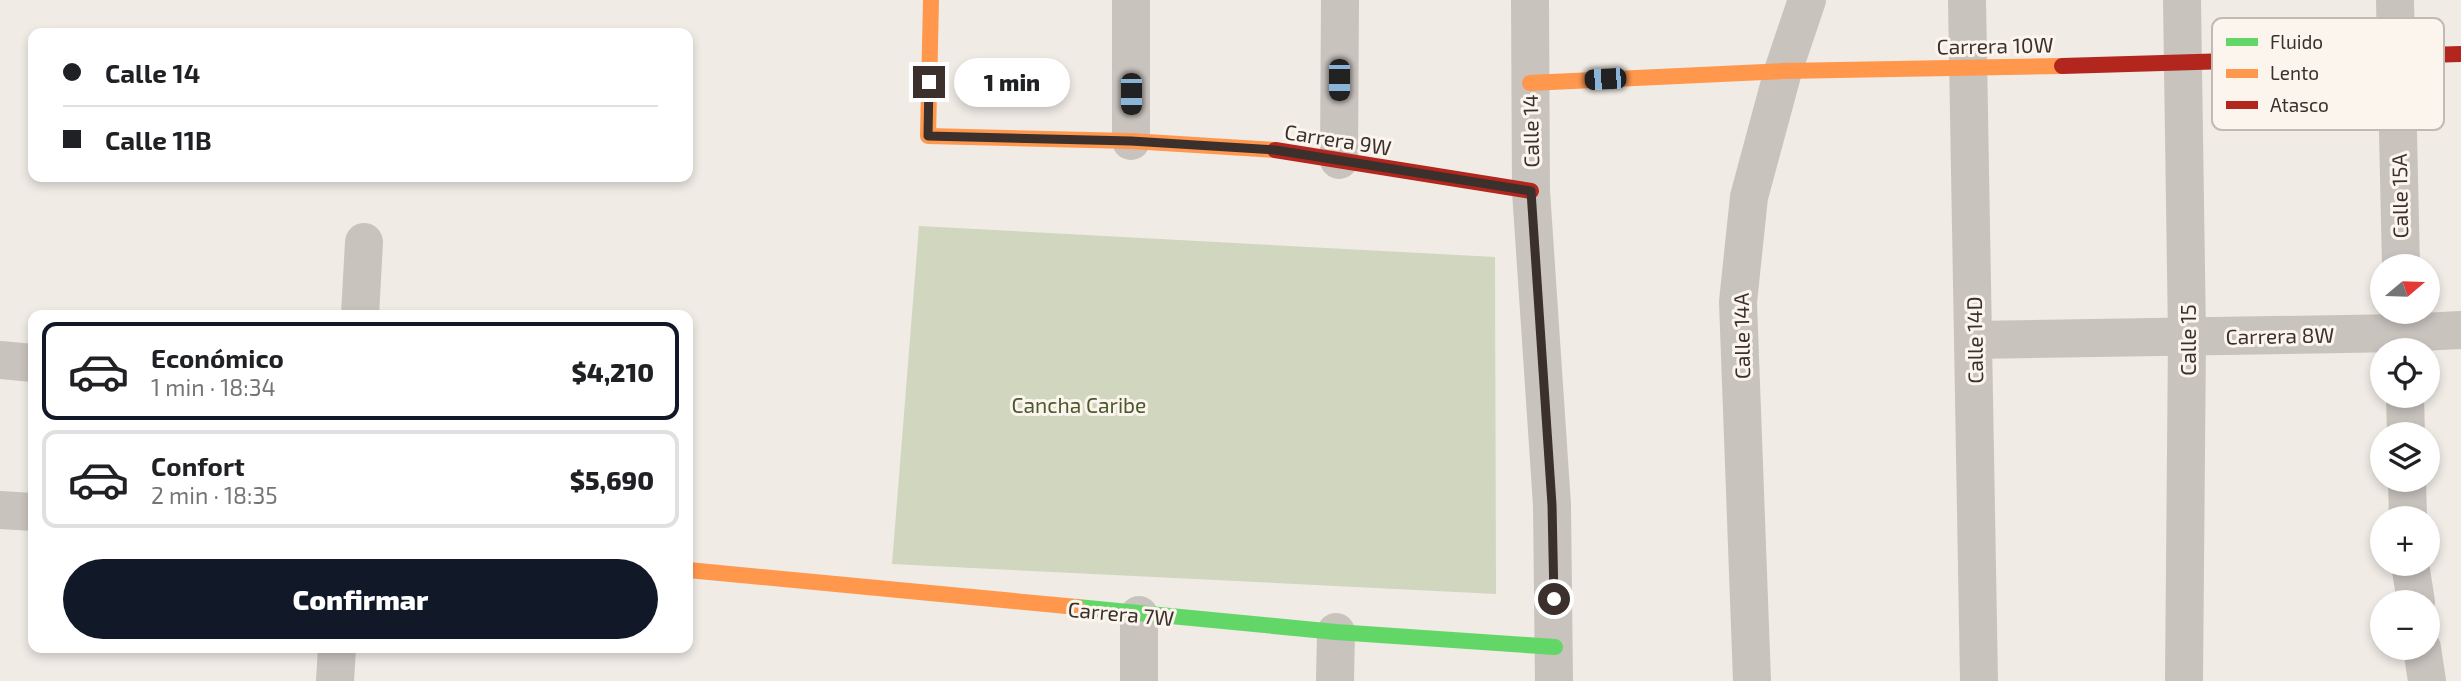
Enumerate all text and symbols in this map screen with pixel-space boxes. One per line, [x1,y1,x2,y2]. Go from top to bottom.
legend [2212,18,2444,130]
text: Fluido [2270,30,2323,53]
street label: Carrera 10W [1936,31,2054,59]
text: Calle 14 [105,57,200,88]
callout: 1 min [954,57,1069,106]
car [1329,59,1350,101]
text: Lento [2270,61,2319,84]
route end [913,66,945,98]
car [1584,67,1627,91]
text: 1 min [984,68,1040,96]
car [1121,73,1142,115]
text: Atasco [2270,93,2329,116]
street label: Calle 14 [1517,94,1543,168]
street label: Carrera 9W [1283,118,1393,160]
text: Calle 11B [105,124,212,155]
street label: Calle 15A [2386,153,2412,239]
north arrow [2370,254,2440,324]
map controls [2370,254,2440,660]
street label: Calle 14A [1728,293,1754,379]
street label: Calle 14D [1961,296,1987,384]
street label: Calle 15 [2175,304,2200,376]
street label: Carrera 8W [2225,322,2335,348]
button: locate [2370,338,2440,408]
icon: car [67,340,130,403]
text: Económico [151,342,284,373]
text: $4,210 [571,356,654,387]
text: 1 min · 18:34 [151,373,276,401]
park label: Cancha Caribe [1012,392,1146,417]
button: layers [2370,422,2440,492]
icon: car [67,448,130,511]
text: Confort [151,450,245,481]
text: $5,690 [570,464,654,495]
text: 2 min · 18:35 [151,481,278,509]
button: + [2370,506,2440,576]
button: Confirmar [63,559,658,639]
route start [1538,583,1570,615]
button: − [2370,590,2440,660]
street label: Carrera 7W [1067,596,1175,630]

